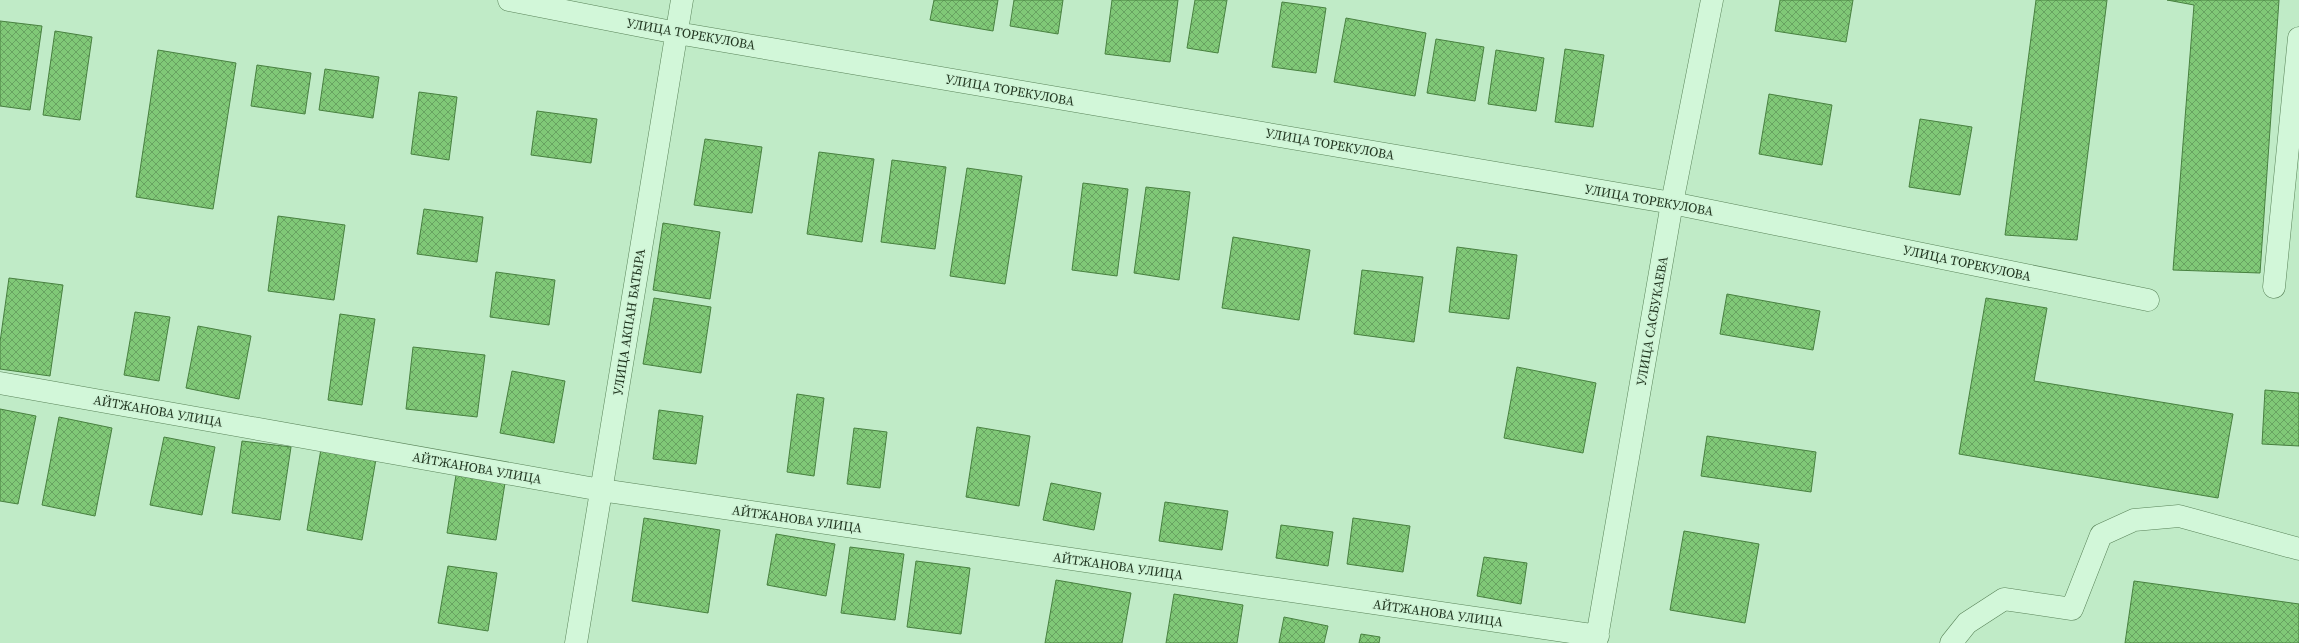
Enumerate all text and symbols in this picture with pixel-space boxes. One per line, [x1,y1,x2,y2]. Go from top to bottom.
street label: УЛИЦА ТОРЕКУЛОВА [625,14,757,54]
street label: УЛИЦА ТОРЕКУЛОВА [944,70,1076,110]
street label: УЛИЦА ТОРЕКУЛОВА [1264,124,1396,164]
street label: УЛИЦА ТОРЕКУЛОВА [1583,180,1715,220]
street label: УЛИЦА ТОРЕКУЛОВА [1901,241,2033,285]
street label: УЛИЦА АКПАН БАТЫРА [609,247,649,397]
street label: УЛИЦА САСБУКАЕВА [1632,255,1672,387]
street label: АЙТЖАНОВА УЛИЦА [92,391,224,431]
street label: АЙТЖАНОВА УЛИЦА [411,448,543,488]
street label: АЙТЖАНОВА УЛИЦА [731,501,863,537]
street label: АЙТЖАНОВА УЛИЦА [1052,548,1184,584]
street label: АЙТЖАНОВА УЛИЦА [1372,595,1504,631]

